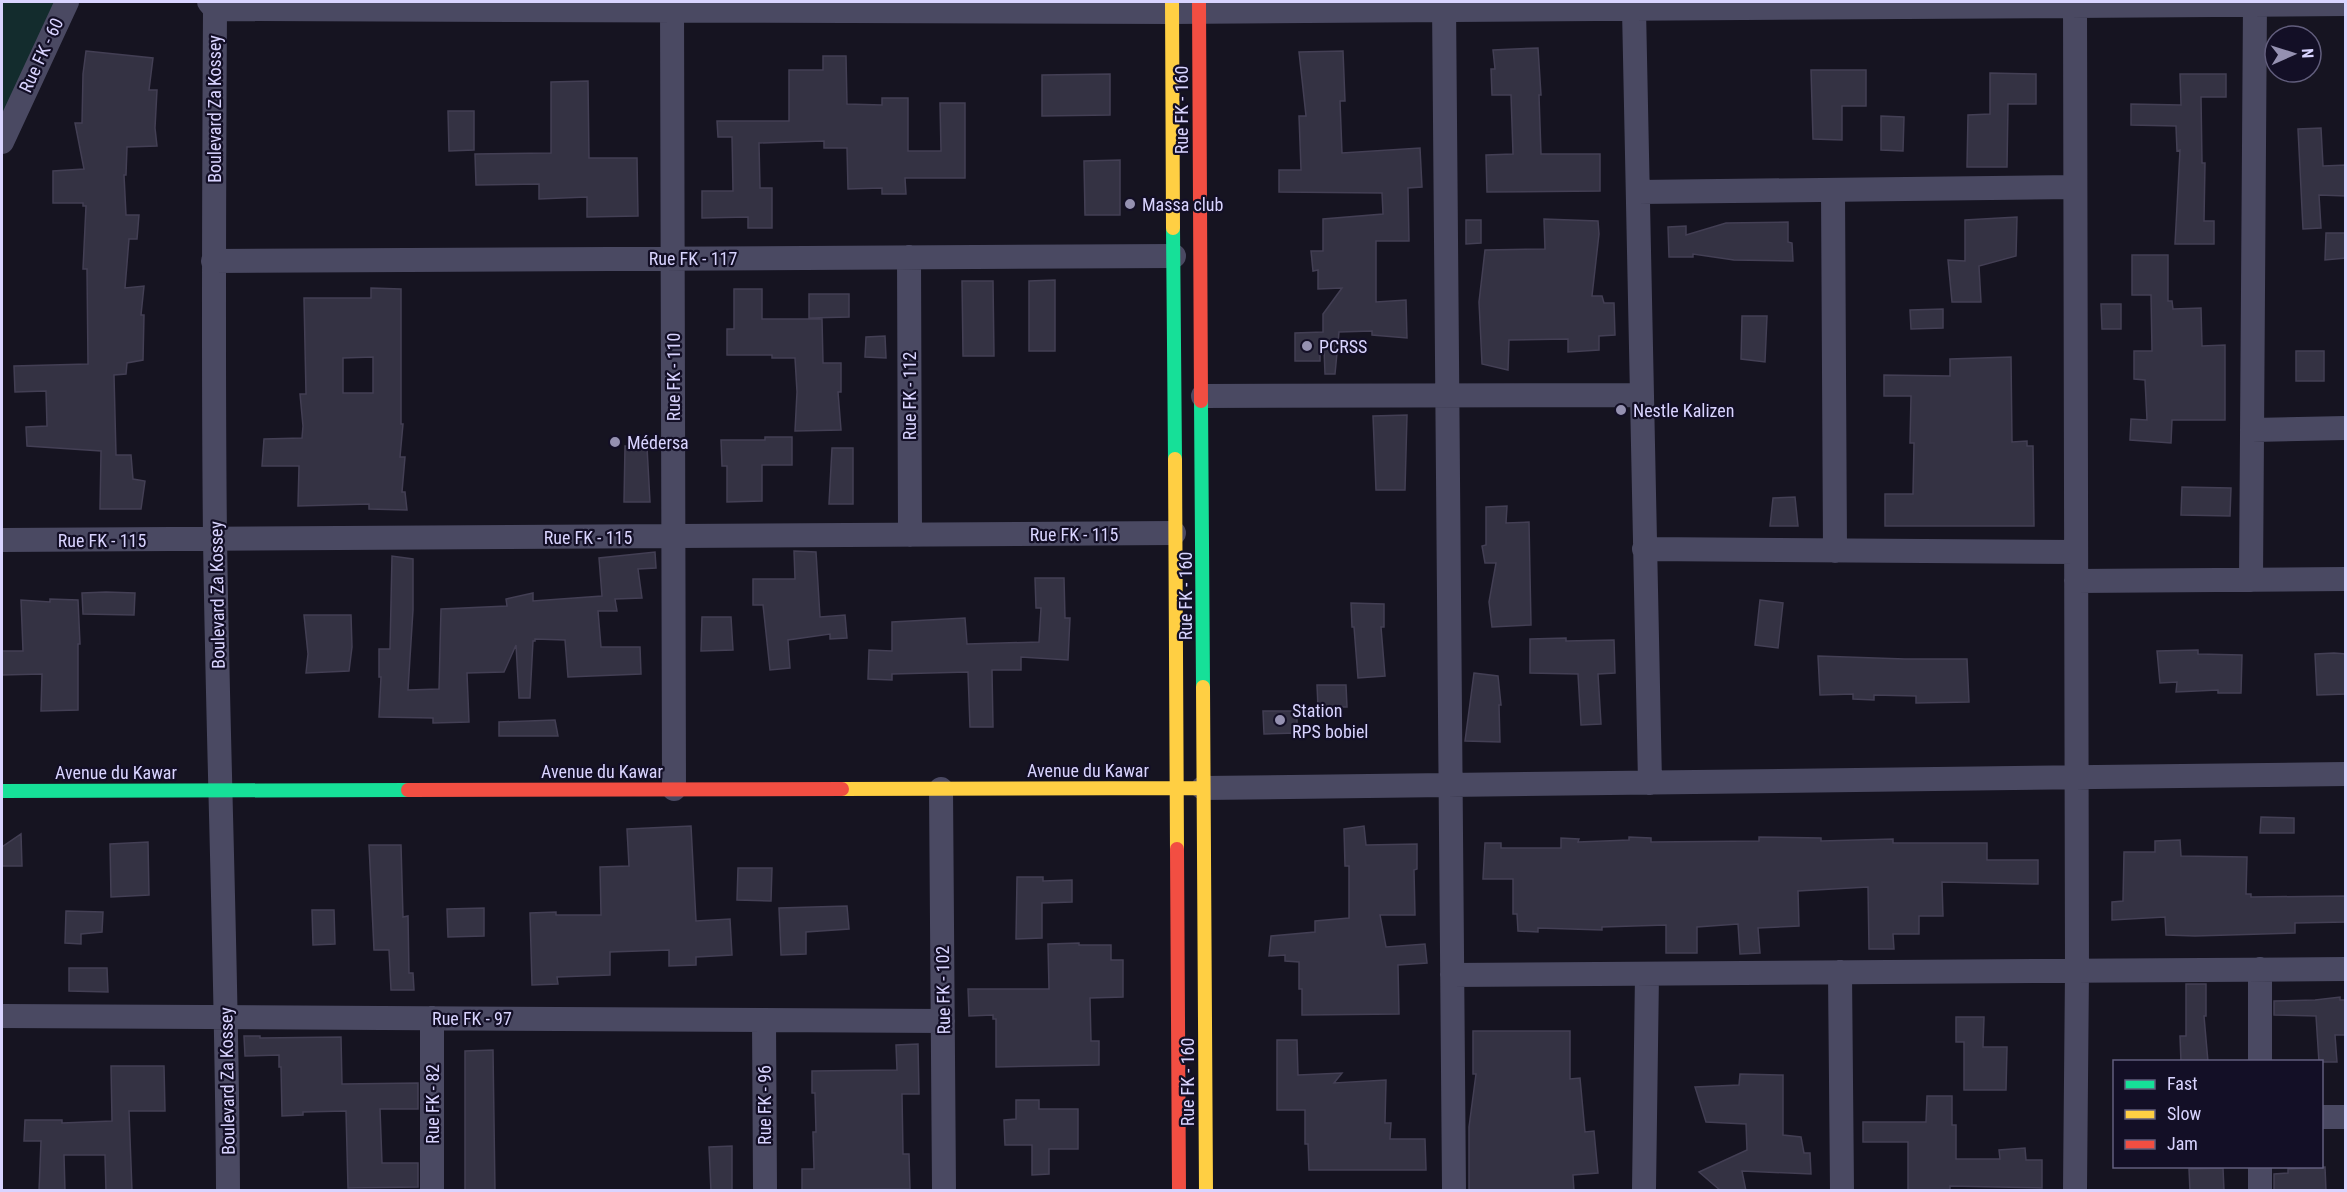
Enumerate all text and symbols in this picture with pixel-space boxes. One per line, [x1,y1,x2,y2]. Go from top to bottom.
street label: Rue FK - 60 [15,14,67,96]
north arrow [2263,24,2323,84]
street label: Boulevard Za Kossey [204,35,225,183]
text: N [2298,48,2317,59]
street label: Rue FK - 160 [1171,66,1192,154]
place label: Massa club [1142,194,1224,215]
marker: Massa club [1123,197,1137,211]
street label: Rue FK - 117 [649,248,737,269]
street label: Rue FK - 110 [663,333,684,421]
place label: PCRSS [1319,336,1367,357]
marker: PCRSS [1300,339,1314,353]
street label: Rue FK - 112 [899,352,920,440]
place label: Nestle Kalizen [1633,400,1734,421]
marker: Nestle Kalizen [1614,403,1628,417]
place label: Médersa [627,432,689,453]
marker: Médersa [608,435,622,449]
street label: Boulevard Za Kossey [205,521,229,669]
street label: Rue FK - 115 [1030,524,1118,545]
street label: Rue FK - 115 [544,527,632,548]
street label: Rue FK - 115 [58,530,146,551]
street label: Rue FK - 160 [1175,552,1196,640]
place label: Station RPS bobiel [1292,700,1368,742]
marker: Station RPS bobiel [1273,713,1287,727]
street label: Avenue du Kawar [1027,760,1149,781]
street label: Avenue du Kawar [541,761,663,782]
street label: Avenue du Kawar [55,762,177,783]
street label: Rue FK - 102 [932,945,954,1035]
street label: Boulevard Za Kossey [215,1007,239,1155]
street label: Rue FK - 97 [432,1008,512,1029]
street label: Rue FK - 160 [1177,1038,1198,1126]
legend [2113,1060,2323,1168]
street label: Rue FK - 82 [422,1064,443,1144]
street label: Rue FK - 96 [754,1065,775,1145]
text: Fast [2167,1073,2198,1094]
text: Slow [2167,1103,2202,1124]
text: Jam [2167,1133,2198,1154]

